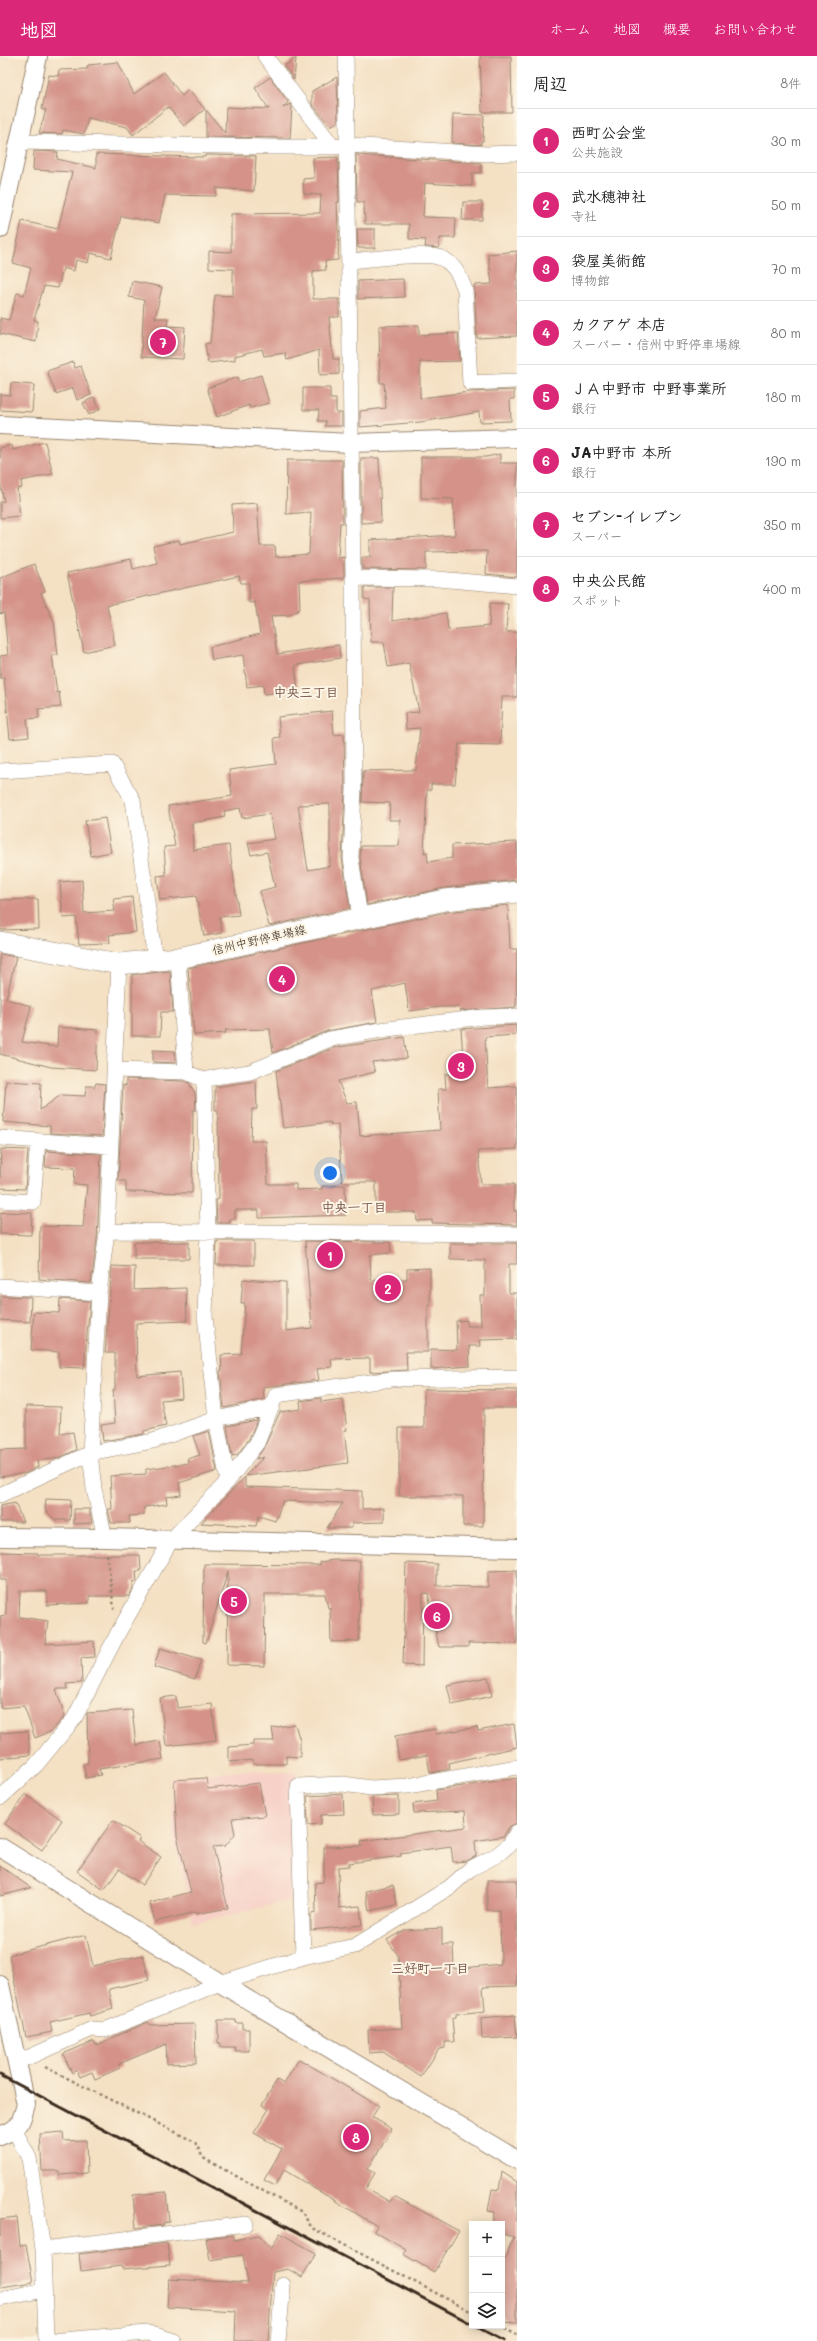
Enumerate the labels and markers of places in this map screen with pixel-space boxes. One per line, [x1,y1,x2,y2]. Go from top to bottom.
pin: 7 [150,327,176,357]
pin: 4 [269,964,295,994]
pin: 3 [448,1051,474,1081]
pin: 1 [317,1240,343,1270]
pin: 2 [375,1273,401,1303]
pin: 5 [221,1586,247,1616]
pin: 6 [424,1601,450,1631]
pin: 8 [343,2122,369,2152]

